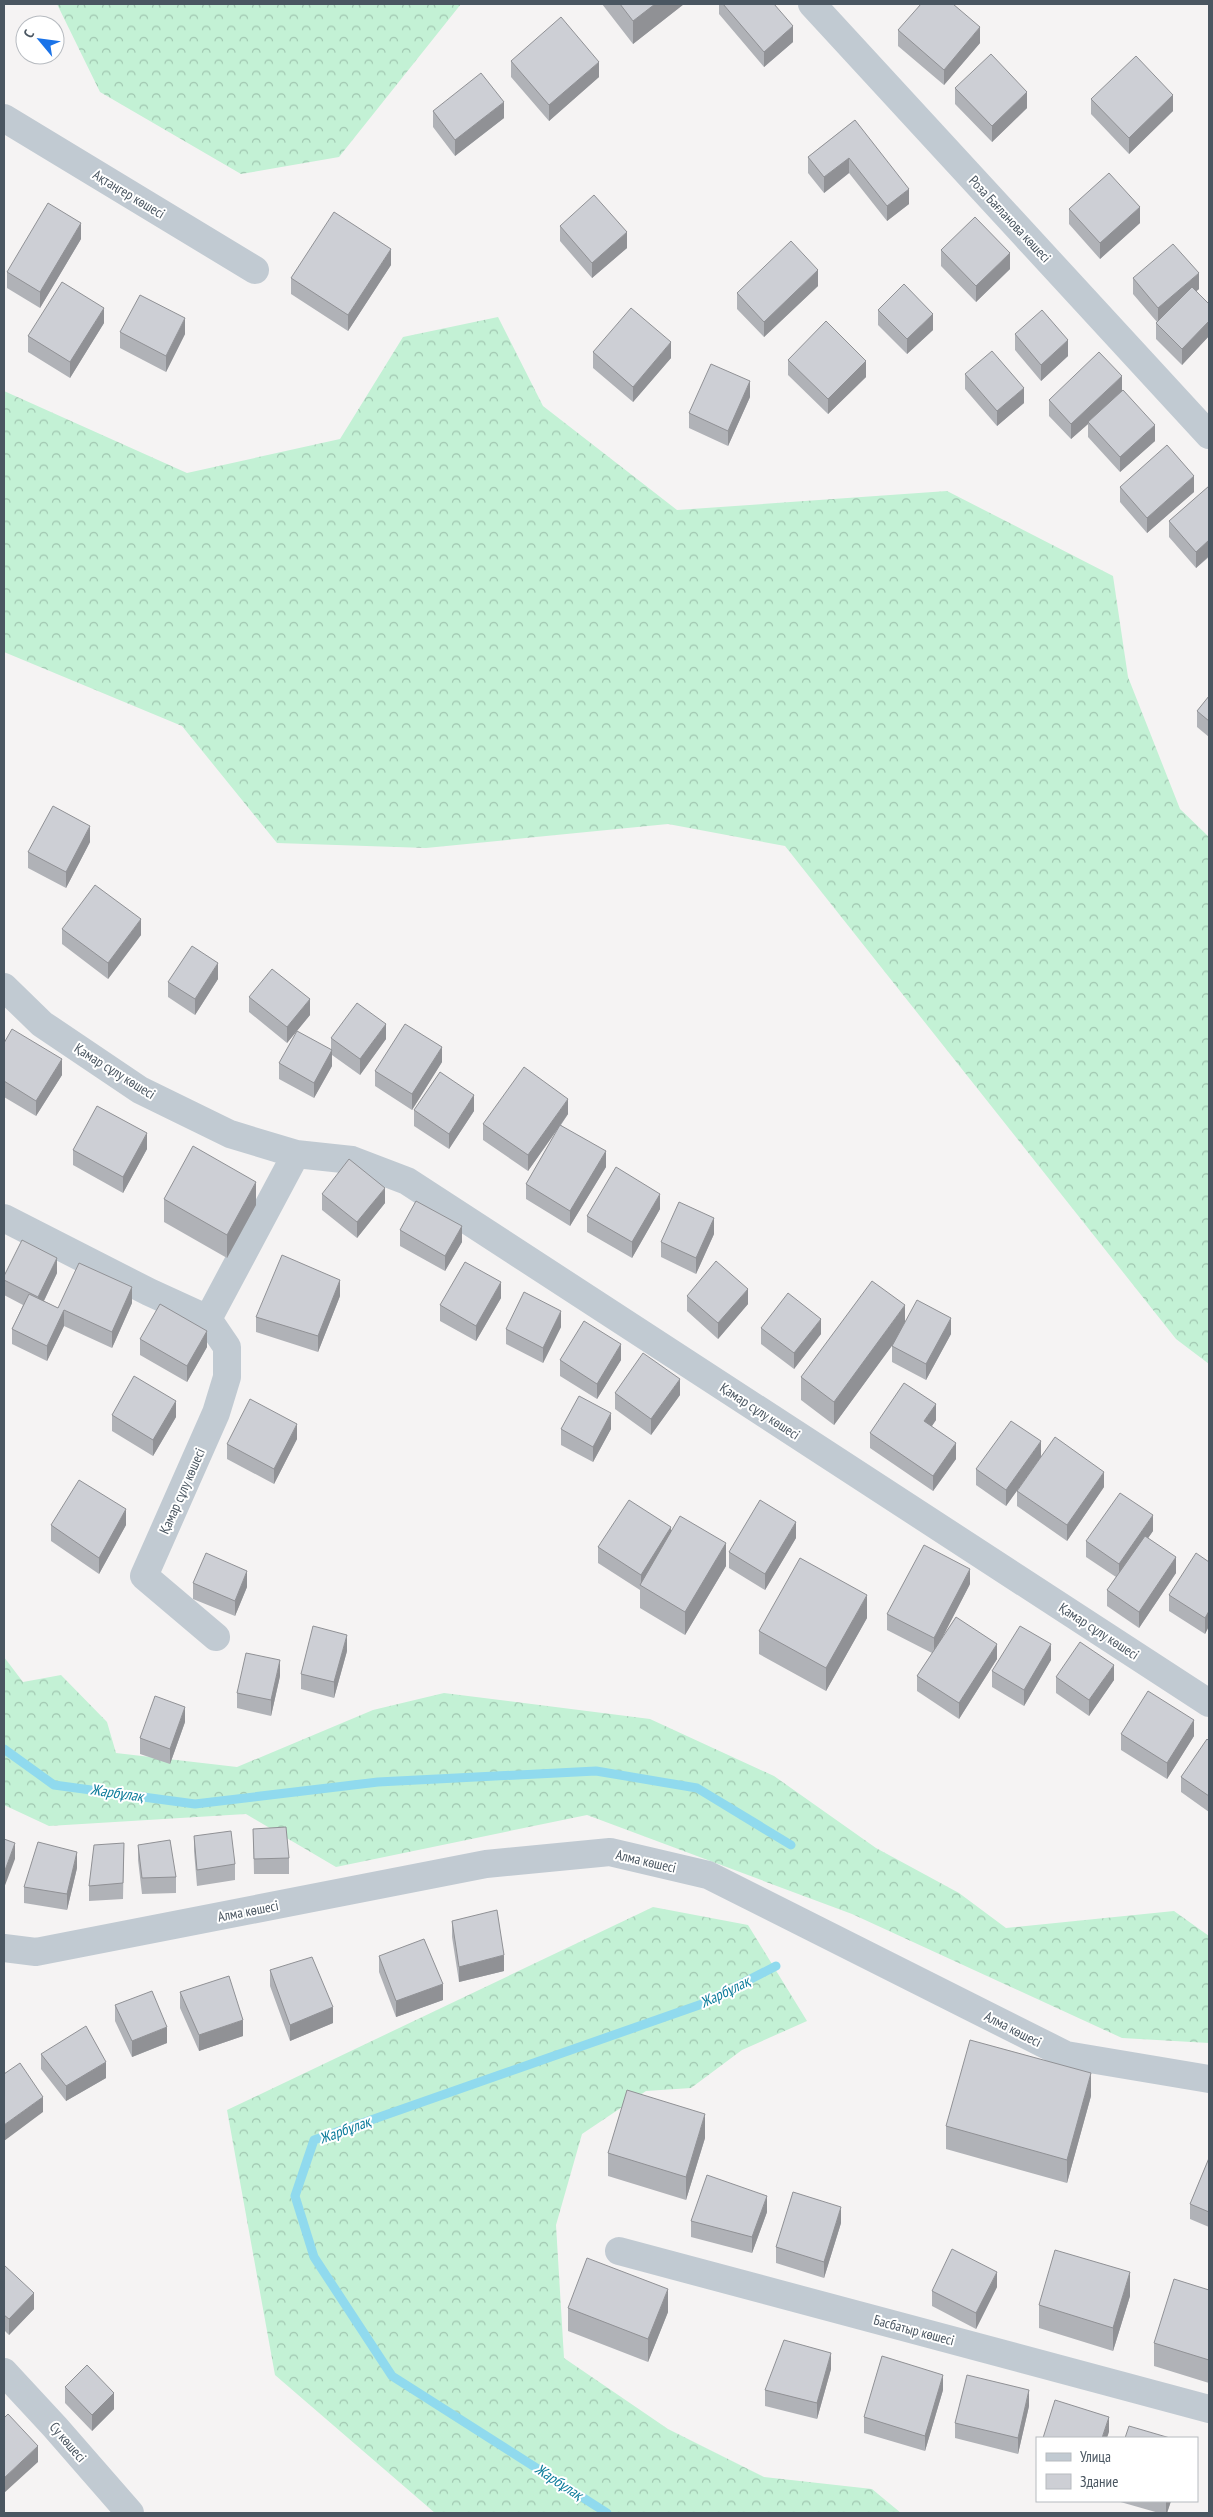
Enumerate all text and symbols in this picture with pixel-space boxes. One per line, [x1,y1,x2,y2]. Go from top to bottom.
north arrow [15,15,65,65]
text: С [19,26,38,41]
street label: Ақтаңгер көшесі [90,165,168,223]
street label: Роза Бағланова көшесі [965,172,1055,266]
street label: Қамар сұлу көшесі [71,1039,159,1103]
street label: Қамар сұлу көшесі [717,1378,803,1444]
street label: Қамар сұлу көшесі [155,1445,209,1537]
street label: Қамар сұлу көшесі [1056,1598,1142,1664]
water label: Жарбұлақ [89,1779,146,1806]
street label: Алма көшесі [614,1845,678,1877]
street label: Алма көшесі [216,1896,280,1926]
water label: Жарбұлақ [696,1971,754,2012]
street label: Алма көшесі [982,2007,1044,2051]
water label: Жарбұлақ [316,2111,375,2148]
street label: Басбатыр көшесі [872,2311,956,2349]
street label: Су көшесі [46,2418,90,2466]
legend [1036,2437,1198,2502]
text: Улица [1080,2447,1111,2466]
water label: Жарбұлақ [531,2459,588,2505]
text: Здание [1080,2472,1118,2491]

